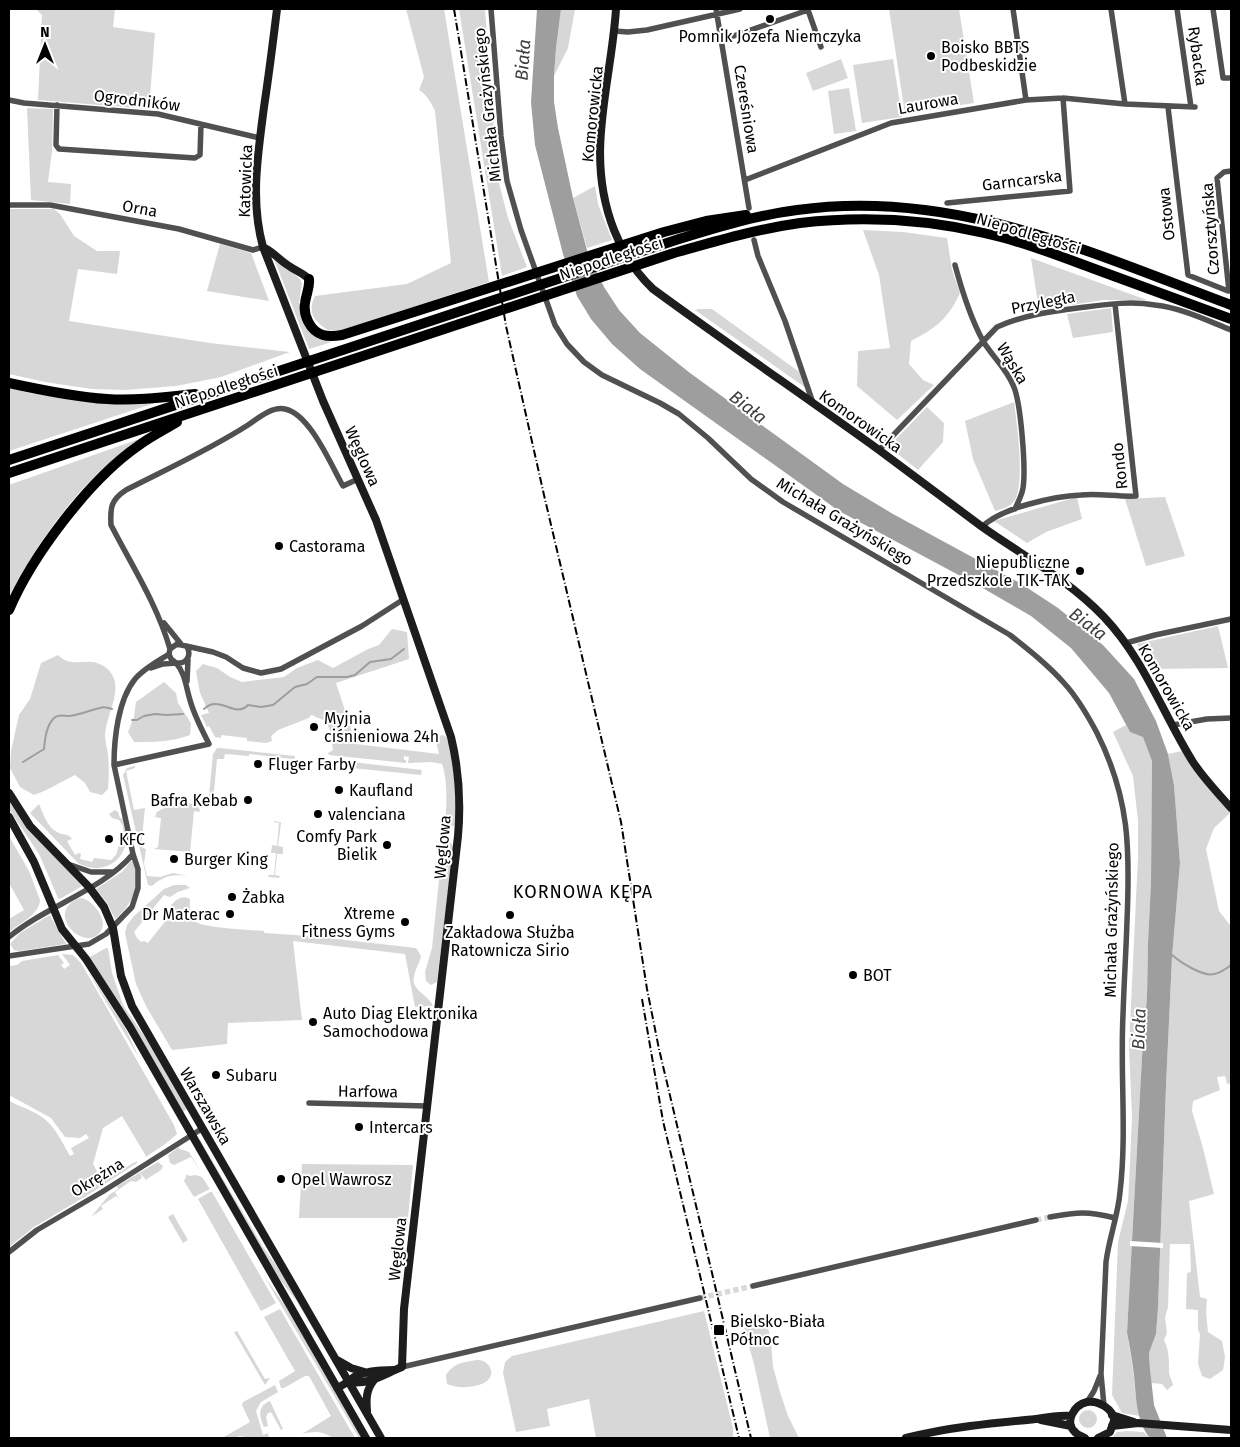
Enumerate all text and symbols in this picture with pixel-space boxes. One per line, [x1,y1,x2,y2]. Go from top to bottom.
marker: Pomnik Józefa Niemczyka [764,13,776,25]
north arrow [20,20,70,70]
text: N [40,24,50,41]
street label: Rybacka [1184,25,1211,87]
street label: Michała Grażyńskiego [470,27,505,183]
place label: Pomnik Józefa Niemczyka [679,27,861,46]
place label: Boisko BBTS Podbeskidzie [941,38,1037,75]
water label: Biała [511,39,535,81]
marker: Boisko BBTS Podbeskidzie [925,50,937,62]
street label: Czereśniowa [730,63,763,155]
street label: Komorowicka [578,65,607,163]
street label: Ogrodników [93,86,182,115]
street label: Laurowa [896,89,960,118]
street label: Katowicka [235,144,256,218]
street label: Garncarska [981,166,1063,195]
street label: Czorsztyńska [1198,182,1223,276]
street label: Ostowa [1154,186,1179,242]
street label: Orna [121,196,159,221]
street label: Niepodległości [974,209,1083,258]
street label: Niepodległości [557,233,665,284]
street label: Przyległa [1009,287,1077,318]
street label: Wąska [992,339,1032,388]
street label: Niepodległości [172,361,280,412]
water label: Biała [725,386,771,428]
street label: Komorowicka [816,386,906,457]
street label: Węglowa [341,423,384,489]
street label: Rondo [1108,442,1131,490]
street label: Michała Grażyńskiego [773,473,916,570]
place label: Castorama [289,537,365,556]
marker: Castorama [273,540,285,552]
place label: Niepubliczne Przedszkole TIK-TAK [927,553,1071,590]
marker: Niepubliczne Przedszkole TIK-TAK [1074,565,1086,577]
water label: Biała [1065,603,1111,645]
street label: Komorowicka [1134,641,1199,734]
place label: Myjnia ciśnieniowa 24h [324,709,439,746]
marker: Myjnia ciśnieniowa 24h [308,721,320,733]
place label: Fluger Farby [268,755,356,774]
marker: Fluger Farby [252,758,264,770]
place label: Kaufland [349,781,413,800]
marker: Kaufland [333,784,345,796]
place label: Bafra Kebab [150,791,238,810]
marker: Bafra Kebab [242,794,254,806]
place label: valenciana [328,805,406,824]
marker: valenciana [312,808,324,820]
street label: Węglowa [430,814,455,880]
place label: Comfy Park Bielik [296,827,378,864]
place label: KFC [119,830,145,849]
marker: KFC [103,833,115,845]
marker: Comfy Park Bielik [381,839,393,851]
street label: Michała Grażyńskiego [1101,842,1122,998]
place label: Burger King [184,850,268,869]
marker: Burger King [168,853,180,865]
district label: KORNOWA KĘPA [513,881,653,903]
place label: Żabka [242,887,285,907]
marker: Żabka [226,891,238,903]
place label: Xtreme Fitness Gyms [301,904,395,941]
place label: Dr Materac [142,905,220,924]
marker: Dr Materac [224,908,236,920]
marker: Zakładowa Służba Ratownicza Sirio [504,909,516,921]
marker: Xtreme Fitness Gyms [399,916,411,928]
place label: Zakładowa Służba Ratownicza Sirio [445,923,575,960]
place label: BOT [863,966,892,985]
marker: BOT [847,969,859,981]
place label: Auto Diag Elektronika Samochodowa [323,1004,478,1041]
water label: Biała [1127,1008,1151,1050]
marker: Auto Diag Elektronika Samochodowa [307,1016,319,1028]
street label: Warszawska [176,1064,235,1148]
place label: Subaru [226,1066,278,1085]
marker: Subaru [210,1069,222,1081]
street label: Harfowa [338,1081,398,1102]
place label: Intercars [369,1118,433,1137]
marker: Intercars [353,1121,365,1133]
street label: Okrężna [67,1154,127,1201]
place label: Opel Wawrosz [291,1170,392,1189]
marker: Opel Wawrosz [275,1173,287,1185]
street label: Węglowa [385,1216,410,1282]
place label: Bielsko-Biała Północ [730,1312,825,1349]
marker: Bielsko-Biała Północ [712,1323,726,1337]

